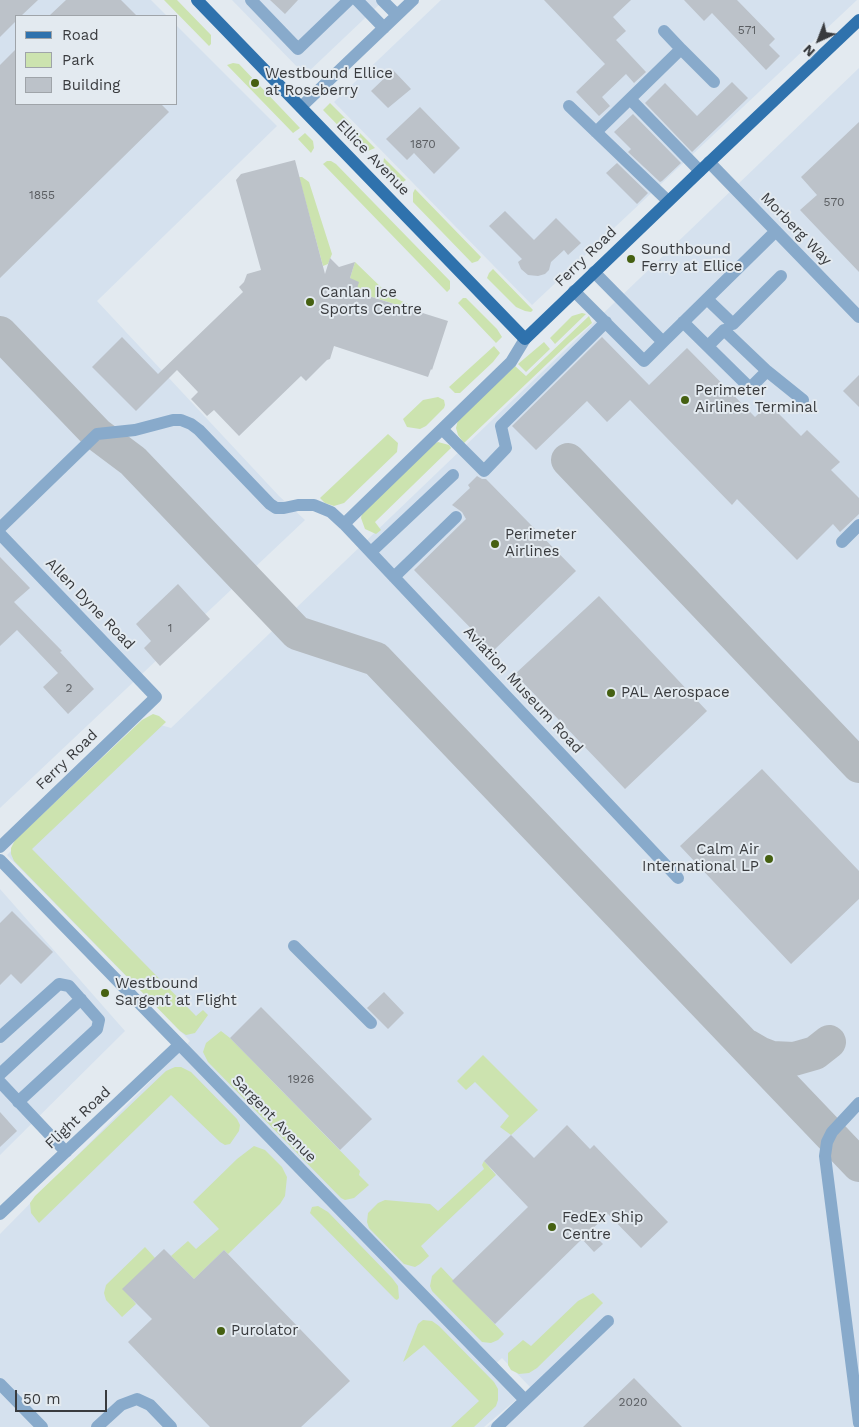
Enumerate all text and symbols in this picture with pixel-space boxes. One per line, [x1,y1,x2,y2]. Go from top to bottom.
legend [15,15,178,105]
north arrow [794,15,844,65]
house number: 571 [738,23,756,37]
text: Road [62,26,99,44]
text: N [800,42,818,60]
text: Park [62,51,94,69]
place label: Westbound Ellice at Roseberry [265,65,393,100]
text: Building [62,76,120,94]
marker: Westbound Ellice at Roseberry [249,77,261,89]
street label: Ellice Avenue [332,117,414,199]
house number: 1870 [410,137,436,151]
house number: 1855 [29,188,55,202]
street label: Morberg Way [757,189,835,269]
house number: 570 [824,195,844,209]
street label: Ferry Road [551,223,621,291]
place label: Southbound Ferry at Ellice [641,241,742,276]
marker: Southbound Ferry at Ellice [625,253,637,265]
place label: Canlan Ice Sports Centre [320,284,422,319]
marker: Canlan Ice Sports Centre [304,296,316,308]
place label: Perimeter Airlines Terminal [695,382,817,417]
marker: Perimeter Airlines Terminal [679,394,691,406]
place label: Perimeter Airlines [505,526,577,561]
marker: Perimeter Airlines [489,538,501,550]
street label: Allen Dyne Road [42,554,138,654]
house number: 1 [168,621,172,635]
street label: Aviation Museum Road [460,623,586,757]
house number: 2 [66,681,72,695]
place label: PAL Aerospace [621,684,730,702]
marker: PAL Aerospace [605,687,617,699]
street label: Ferry Road [32,726,102,794]
place label: Calm Air International LP [642,841,759,876]
marker: Calm Air International LP [763,853,775,865]
place label: Westbound Sargent at Flight [115,975,237,1010]
marker: Westbound Sargent at Flight [99,987,111,999]
street label: Sargent Avenue [228,1072,320,1166]
house number: 1926 [288,1072,314,1086]
street label: Flight Road [42,1083,114,1153]
place label: FedEx Ship Centre [562,1209,643,1244]
marker: FedEx Ship Centre [546,1221,558,1233]
place label: Purolator [231,1322,298,1340]
marker: Purolator [215,1325,227,1337]
scale bar [18,1380,110,1412]
text: 50 m [23,1390,60,1408]
house number: 2020 [619,1395,647,1409]

